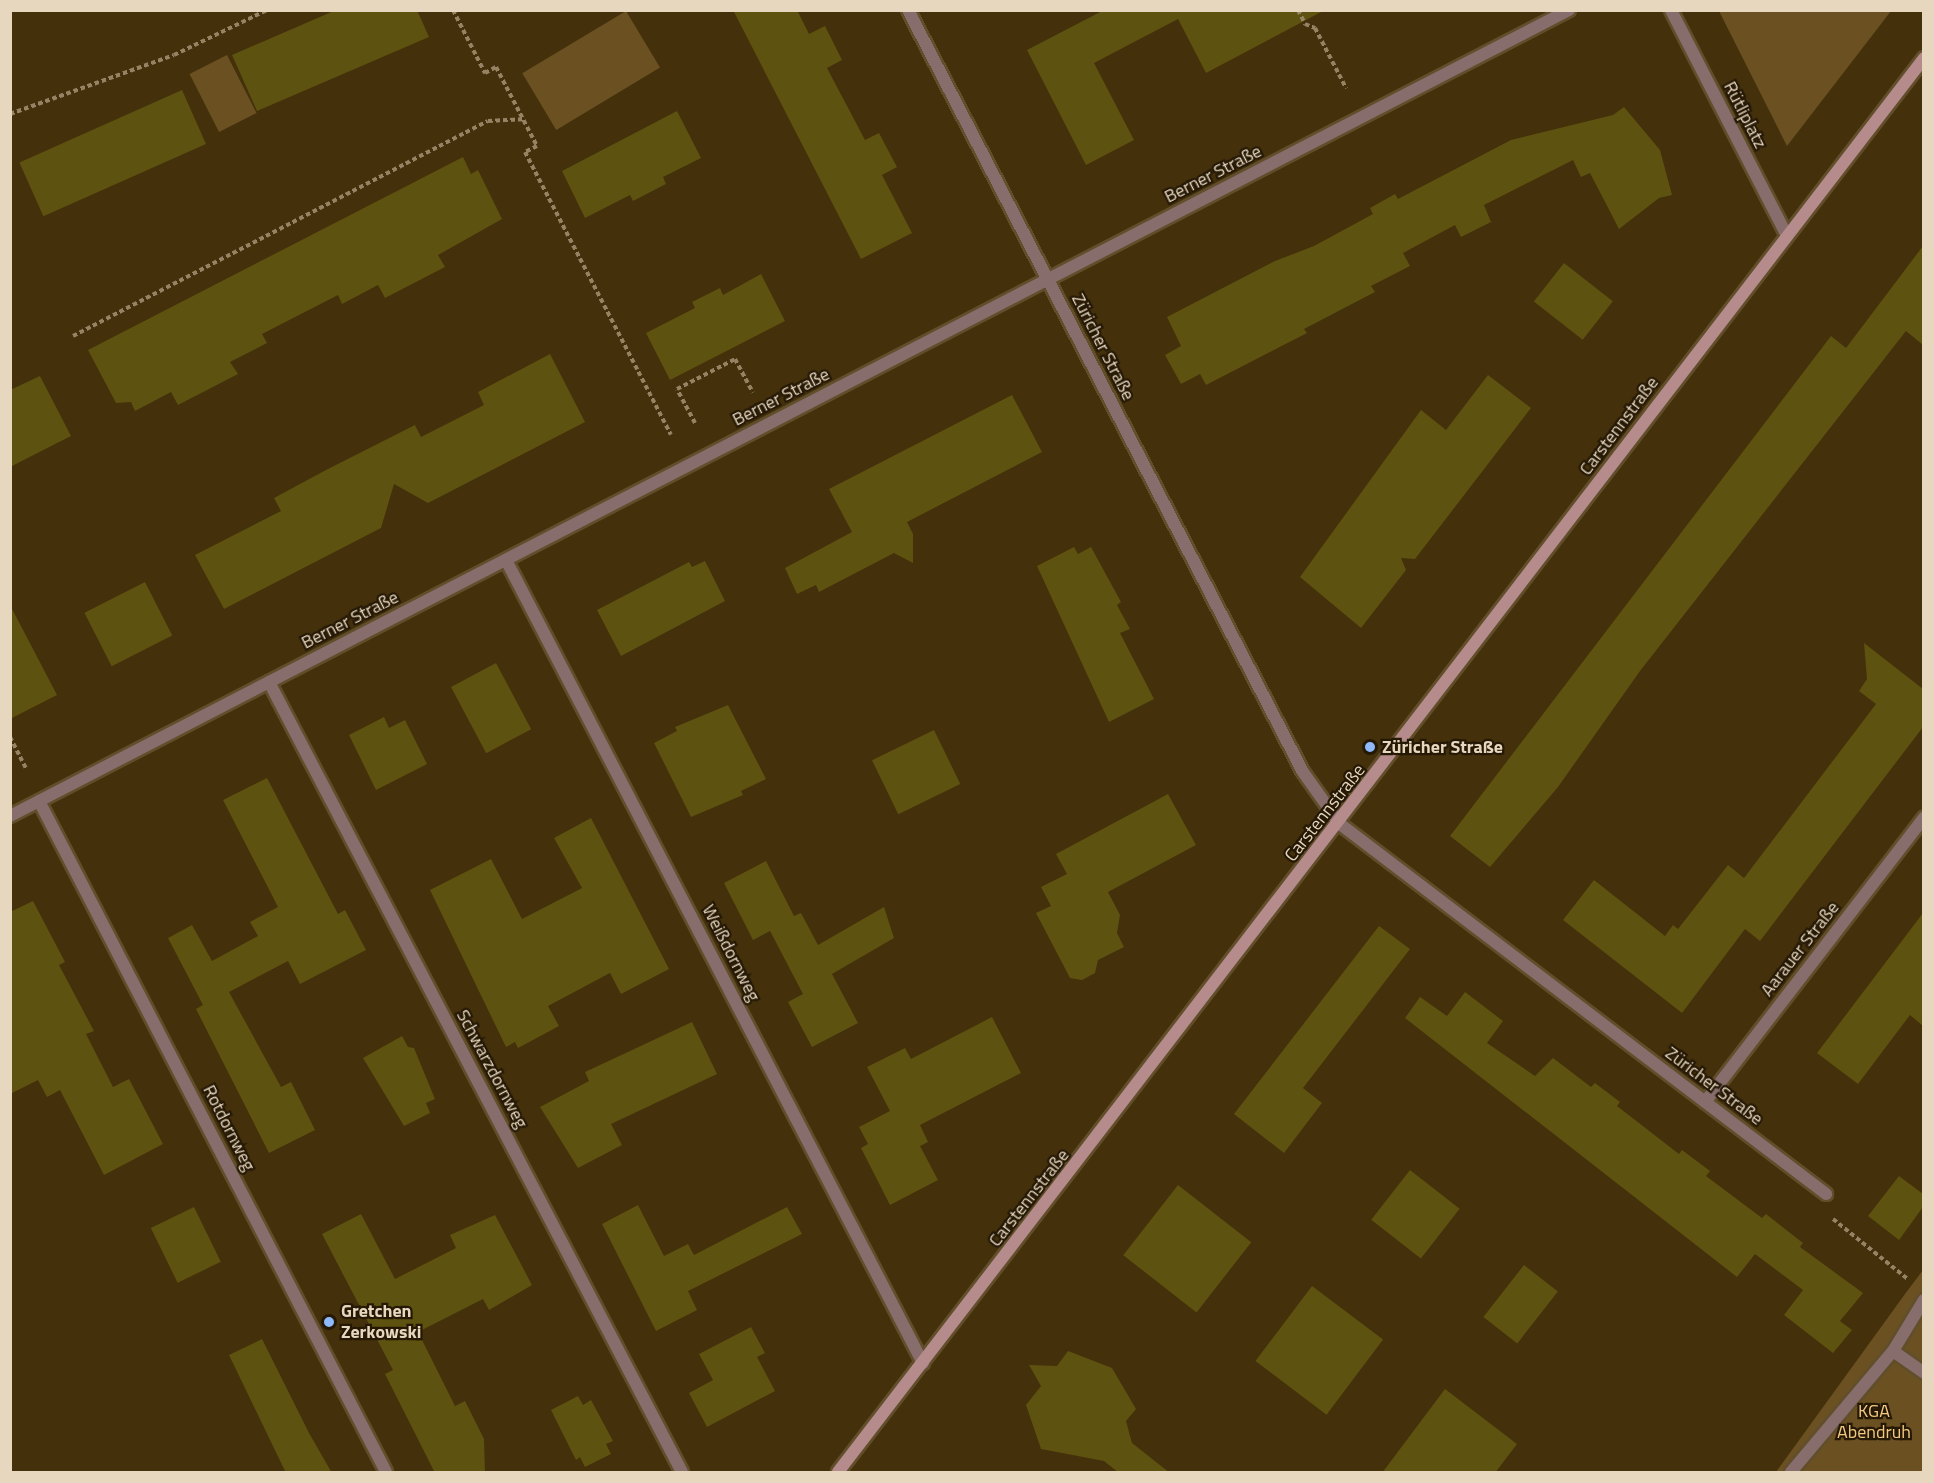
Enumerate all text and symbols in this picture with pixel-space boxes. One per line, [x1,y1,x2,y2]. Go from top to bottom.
street label: Rütliplatz [1719,78,1771,152]
street label: Berner Straße [1161,140,1265,208]
street label: Züricher Straße [1067,290,1139,404]
street label: Berner Straße [729,363,833,431]
street label: Carstennstraße [1575,373,1663,479]
street label: Berner Straße [298,586,402,654]
place label: Züricher Straße [1382,736,1503,758]
marker: Züricher Straße [1363,740,1377,754]
street label: Carstennstraße [1280,760,1370,866]
street label: Aarauer Straße [1756,897,1844,1001]
street label: Weißdornweg [697,901,765,1005]
street label: Schwarzdornweg [452,1006,532,1132]
street label: Züricher Straße [1661,1042,1767,1130]
street label: Rotdornweg [198,1081,260,1175]
street label: Carstennstraße [984,1145,1074,1251]
place label: Gretchen Zerkowski [341,1301,421,1344]
marker: Gretchen Zerkowski [322,1315,336,1329]
park label: KGA Abendruh [1837,1401,1911,1444]

